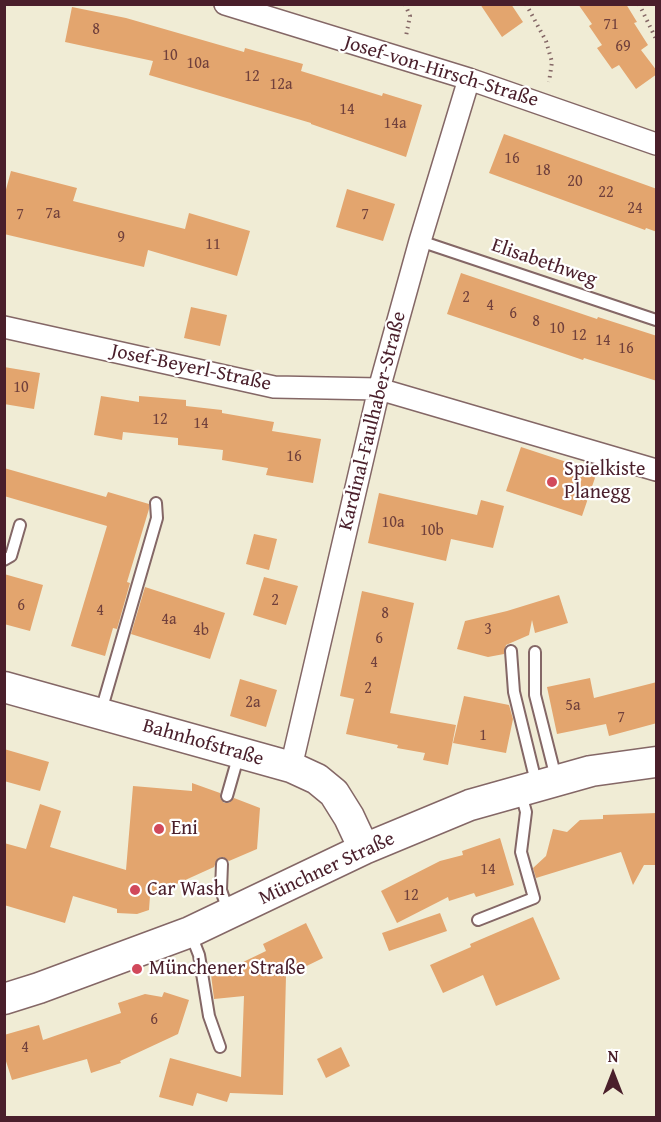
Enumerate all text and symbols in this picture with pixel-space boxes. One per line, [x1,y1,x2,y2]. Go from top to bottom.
house number: 71 [603,15,619,35]
house number: 8 [92,20,100,40]
street label: Josef-von-Hirsch-Straße [341,31,541,113]
house number: 69 [615,37,631,57]
house number: 10 [162,46,178,66]
house number: 10a [187,54,209,74]
house number: 12 [244,67,260,87]
house number: 12a [270,75,292,95]
house number: 14 [339,100,355,120]
house number: 14a [384,114,406,134]
house number: 16 [504,149,520,169]
house number: 18 [535,161,551,181]
house number: 20 [567,172,583,192]
house number: 22 [598,183,614,203]
house number: 24 [627,199,643,219]
house number: 7a [45,204,61,224]
house number: 7 [16,205,24,225]
house number: 7 [361,205,369,225]
house number: 9 [117,228,125,248]
street label: Elisabethweg [488,234,600,292]
house number: 11 [205,235,221,255]
house number: 2 [462,288,470,308]
house number: 4 [486,296,494,316]
house number: 6 [509,304,517,324]
street label: Kardinal-Faulhaber-Straße [334,309,412,533]
house number: 8 [532,312,540,332]
house number: 10 [549,319,565,339]
house number: 12 [571,326,587,346]
house number: 14 [595,331,611,351]
street label: Josef-Beyerl-Straße [109,339,273,397]
house number: 16 [618,339,634,359]
house number: 10 [13,378,29,398]
house number: 12 [152,410,168,430]
house number: 14 [193,414,209,434]
house number: 16 [286,447,302,467]
place label: Spielkiste Planegg [564,458,645,505]
marker: Spielkiste Planegg [545,475,559,489]
house number: 10a [382,513,404,533]
house number: 10b [420,521,444,541]
house number: 2 [271,591,279,611]
house number: 6 [17,596,25,616]
house number: 4 [96,601,104,621]
house number: 8 [381,604,389,624]
house number: 4a [161,610,177,630]
house number: 3 [484,620,492,640]
house number: 4b [193,621,209,641]
house number: 6 [375,629,383,649]
house number: 4 [370,653,378,673]
house number: 2 [364,679,372,699]
house number: 2a [245,693,261,713]
house number: 5a [565,696,581,716]
house number: 7 [617,708,625,728]
street label: Bahnhofstraße [140,714,266,772]
house number: 1 [479,726,487,746]
place label: Eni [171,817,198,841]
marker: Eni [152,822,166,836]
street label: Münchner Straße [255,827,399,911]
house number: 14 [480,860,496,880]
place label: Car Wash [147,878,225,902]
marker: Car Wash [128,883,142,897]
house number: 12 [403,886,419,906]
place label: Münchener Straße [149,957,305,981]
marker: Münchener Straße [130,962,144,976]
house number: 6 [150,1010,158,1030]
house number: 4 [21,1038,29,1058]
north arrow [583,1044,643,1104]
text: N [608,1044,618,1068]

